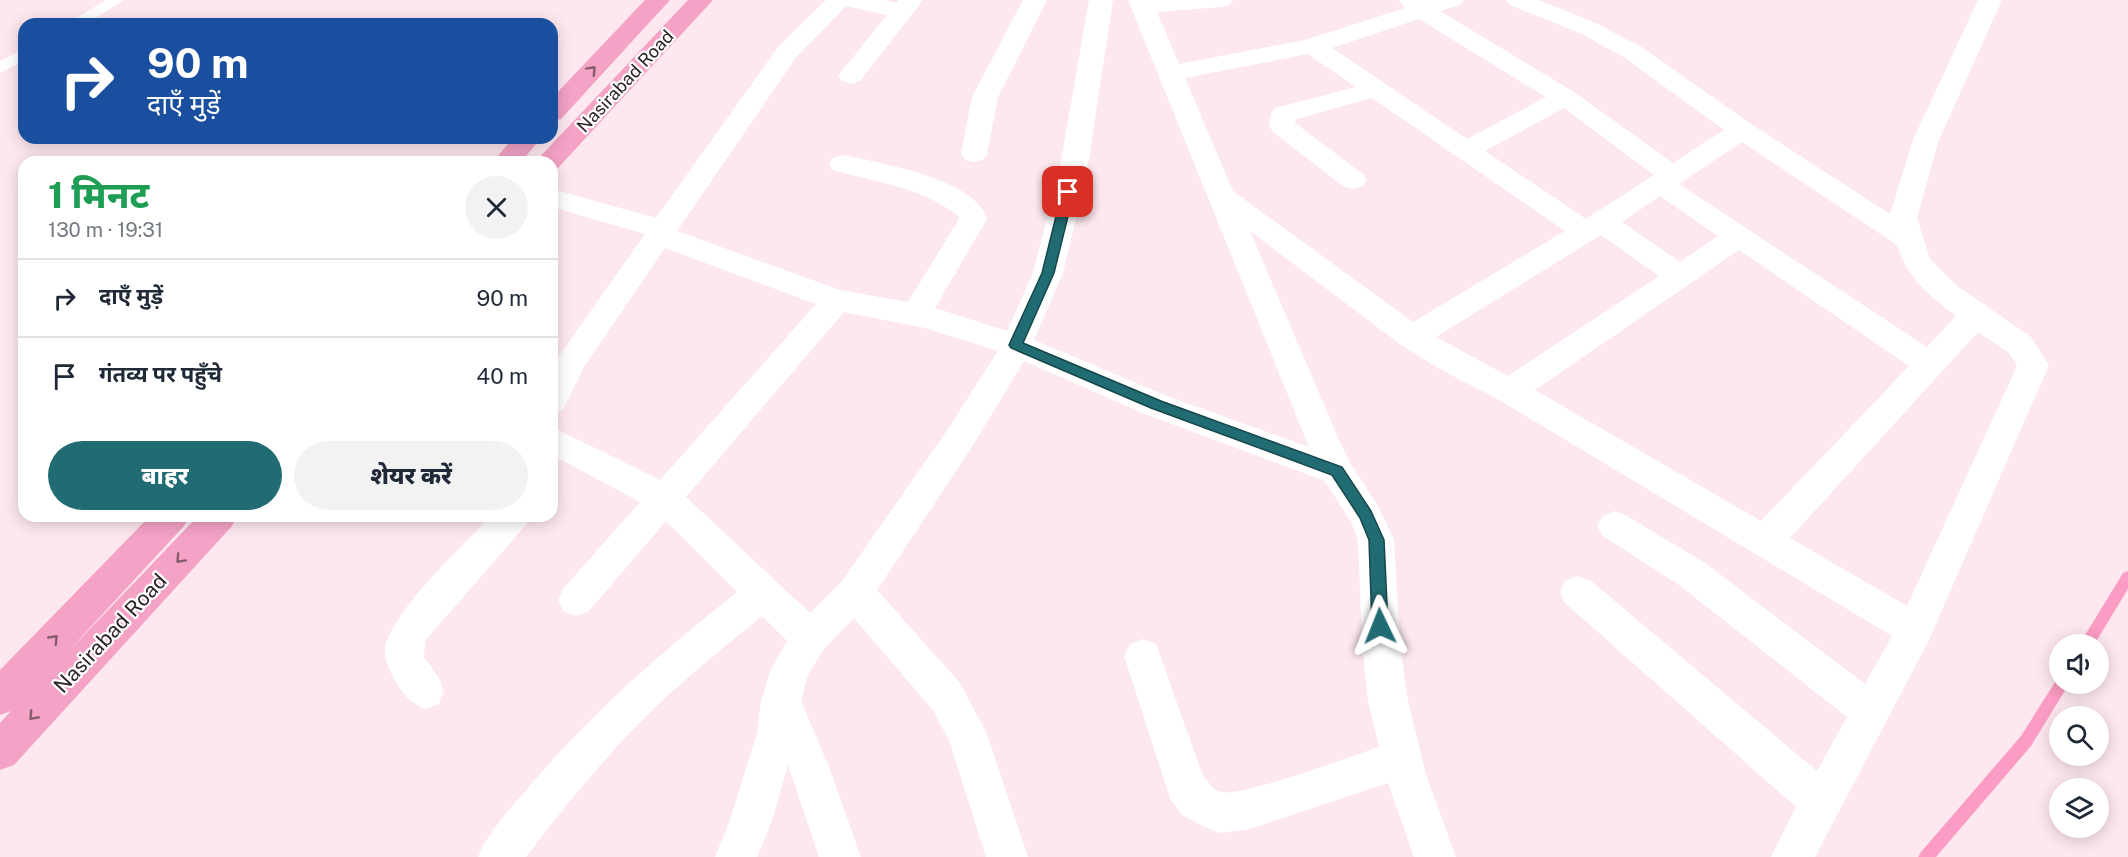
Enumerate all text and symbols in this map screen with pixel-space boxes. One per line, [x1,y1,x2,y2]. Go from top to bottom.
street label: Nasirabad Road [572,26,678,136]
text: 90 m [147,38,249,87]
icon: right [48,42,126,120]
one-way arrow [585,66,596,77]
text: दाएँ मुड़ें [147,88,220,120]
pin [1042,166,1093,217]
text: 1 मिनट [48,174,149,216]
icon: arrive [1051,175,1084,208]
button: close [465,176,528,239]
text: 130 m · 19:31 [48,218,163,242]
icon: right [48,282,81,315]
text: दाएँ मुड़ें [99,283,163,309]
text: 90 m [477,285,528,311]
icon: arrive [48,360,81,393]
text: गंतव्य पर पहुँचे [99,361,222,387]
text: 40 m [476,363,528,389]
button: बाहर [48,441,282,510]
button: शेयर करें [294,441,528,510]
one-way arrow [177,551,188,562]
street label: Nasirabad Road [48,568,172,698]
position arrow [1348,594,1412,658]
map controls [2049,634,2109,838]
button: sound [2049,634,2109,694]
one-way arrow [47,636,58,646]
button: search [2049,706,2109,766]
one-way arrow [29,709,40,720]
button: layers [2049,778,2109,838]

